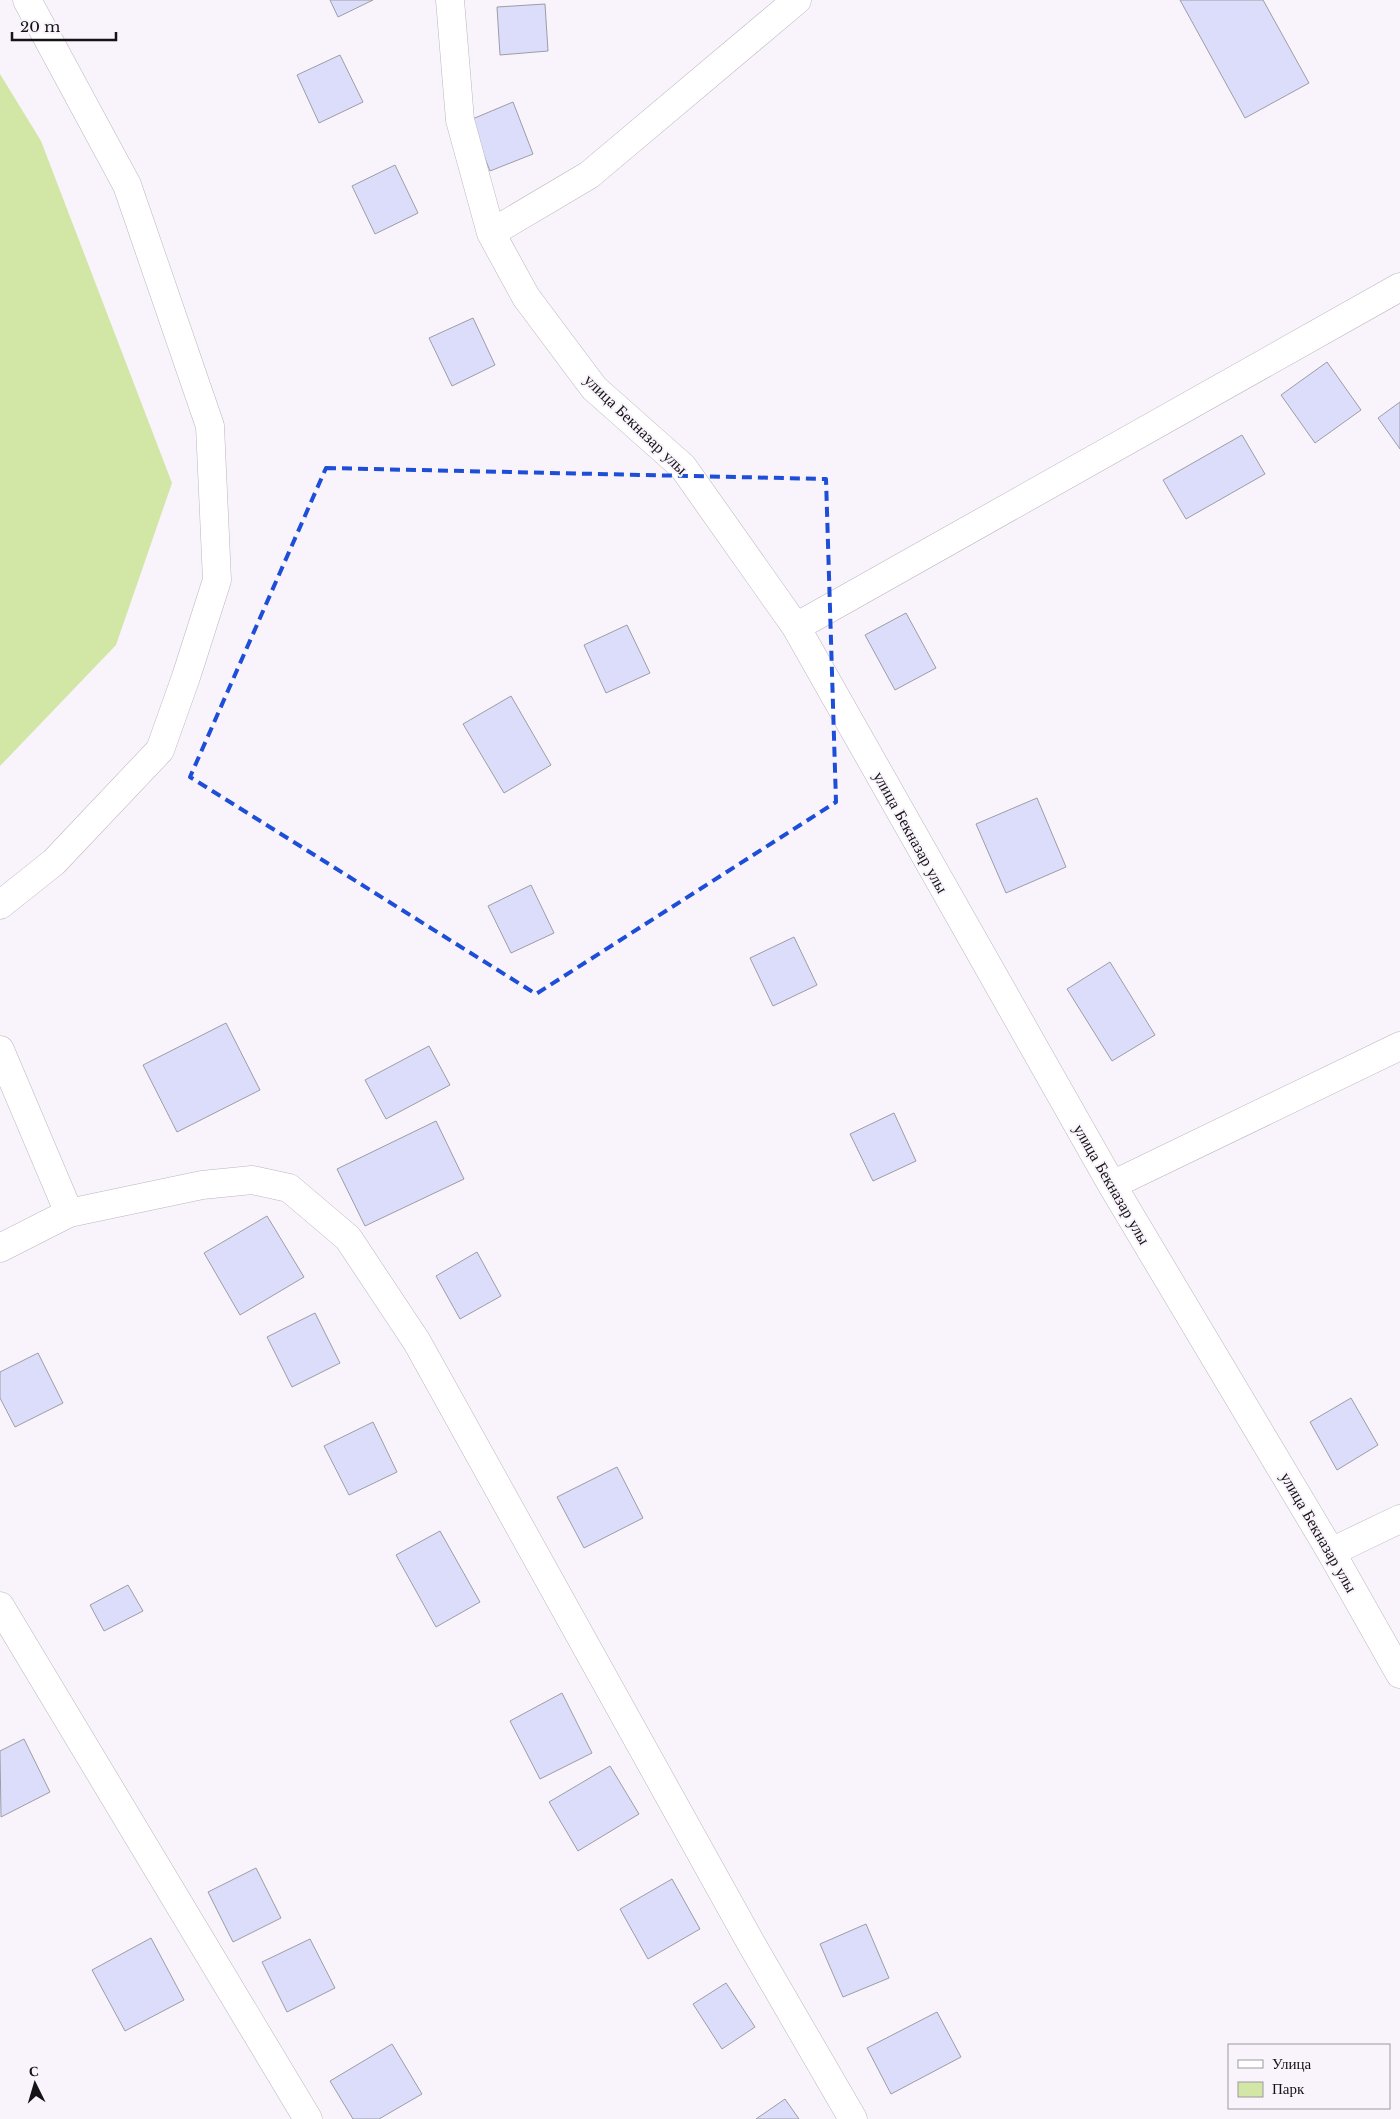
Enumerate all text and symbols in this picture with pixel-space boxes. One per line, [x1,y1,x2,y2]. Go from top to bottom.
scale bar [12,10,116,42]
text: 20 m [20,17,60,36]
street label: улица Бекназар улы [580,370,692,479]
street label: улица Бекназар улы [869,768,953,896]
street label: улица Бекназар улы [1069,1120,1155,1248]
street label: улица Бекназар улы [1276,1468,1362,1596]
legend [1228,2044,1390,2109]
text: Улица [1272,2054,1311,2073]
north arrow [10,2059,60,2109]
text: С [28,2062,40,2080]
text: Парк [1272,2079,1305,2098]

